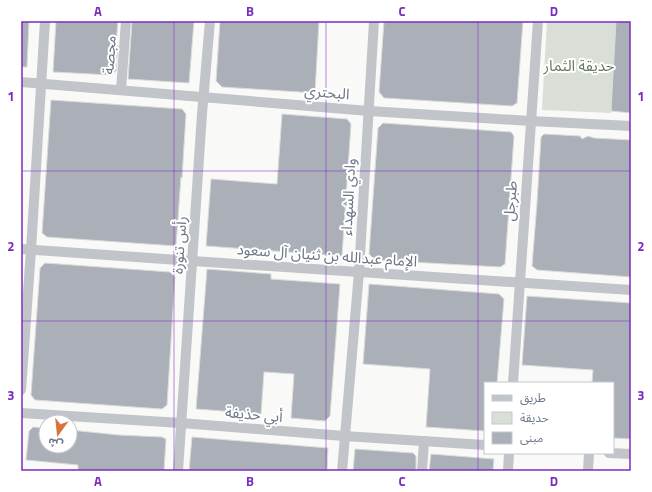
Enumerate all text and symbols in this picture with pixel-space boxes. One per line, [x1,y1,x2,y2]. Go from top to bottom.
text: A [94,1,102,21]
text: B [246,1,254,21]
text: C [398,1,406,21]
text: D [550,1,558,21]
street label: مجصة [96,35,122,75]
park label: حديقة الثمار [543,54,615,77]
street label: البحتري [303,79,350,106]
text: 1 [7,86,15,106]
text: 1 [637,86,645,106]
street label: وادي الشهداء [334,158,362,236]
street label: طبرجل [497,180,523,222]
street label: رأس تنورة [166,215,192,275]
text: 2 [7,236,15,256]
text: 2 [637,236,645,256]
street label: الإمام عبدالله بن ثنيان آل سعود [236,237,418,273]
legend [484,382,614,454]
text: 3 [7,385,15,405]
text: 3 [637,385,645,405]
text: طريق [520,388,546,407]
street label: أبي حذيفة [224,400,284,428]
text: حديقة [520,408,549,427]
north arrow [38,414,78,454]
text: مبنى [520,428,543,447]
text: ش [46,434,65,453]
text: A [94,471,102,491]
text: B [246,471,254,491]
text: C [398,471,406,491]
text: D [550,471,558,491]

